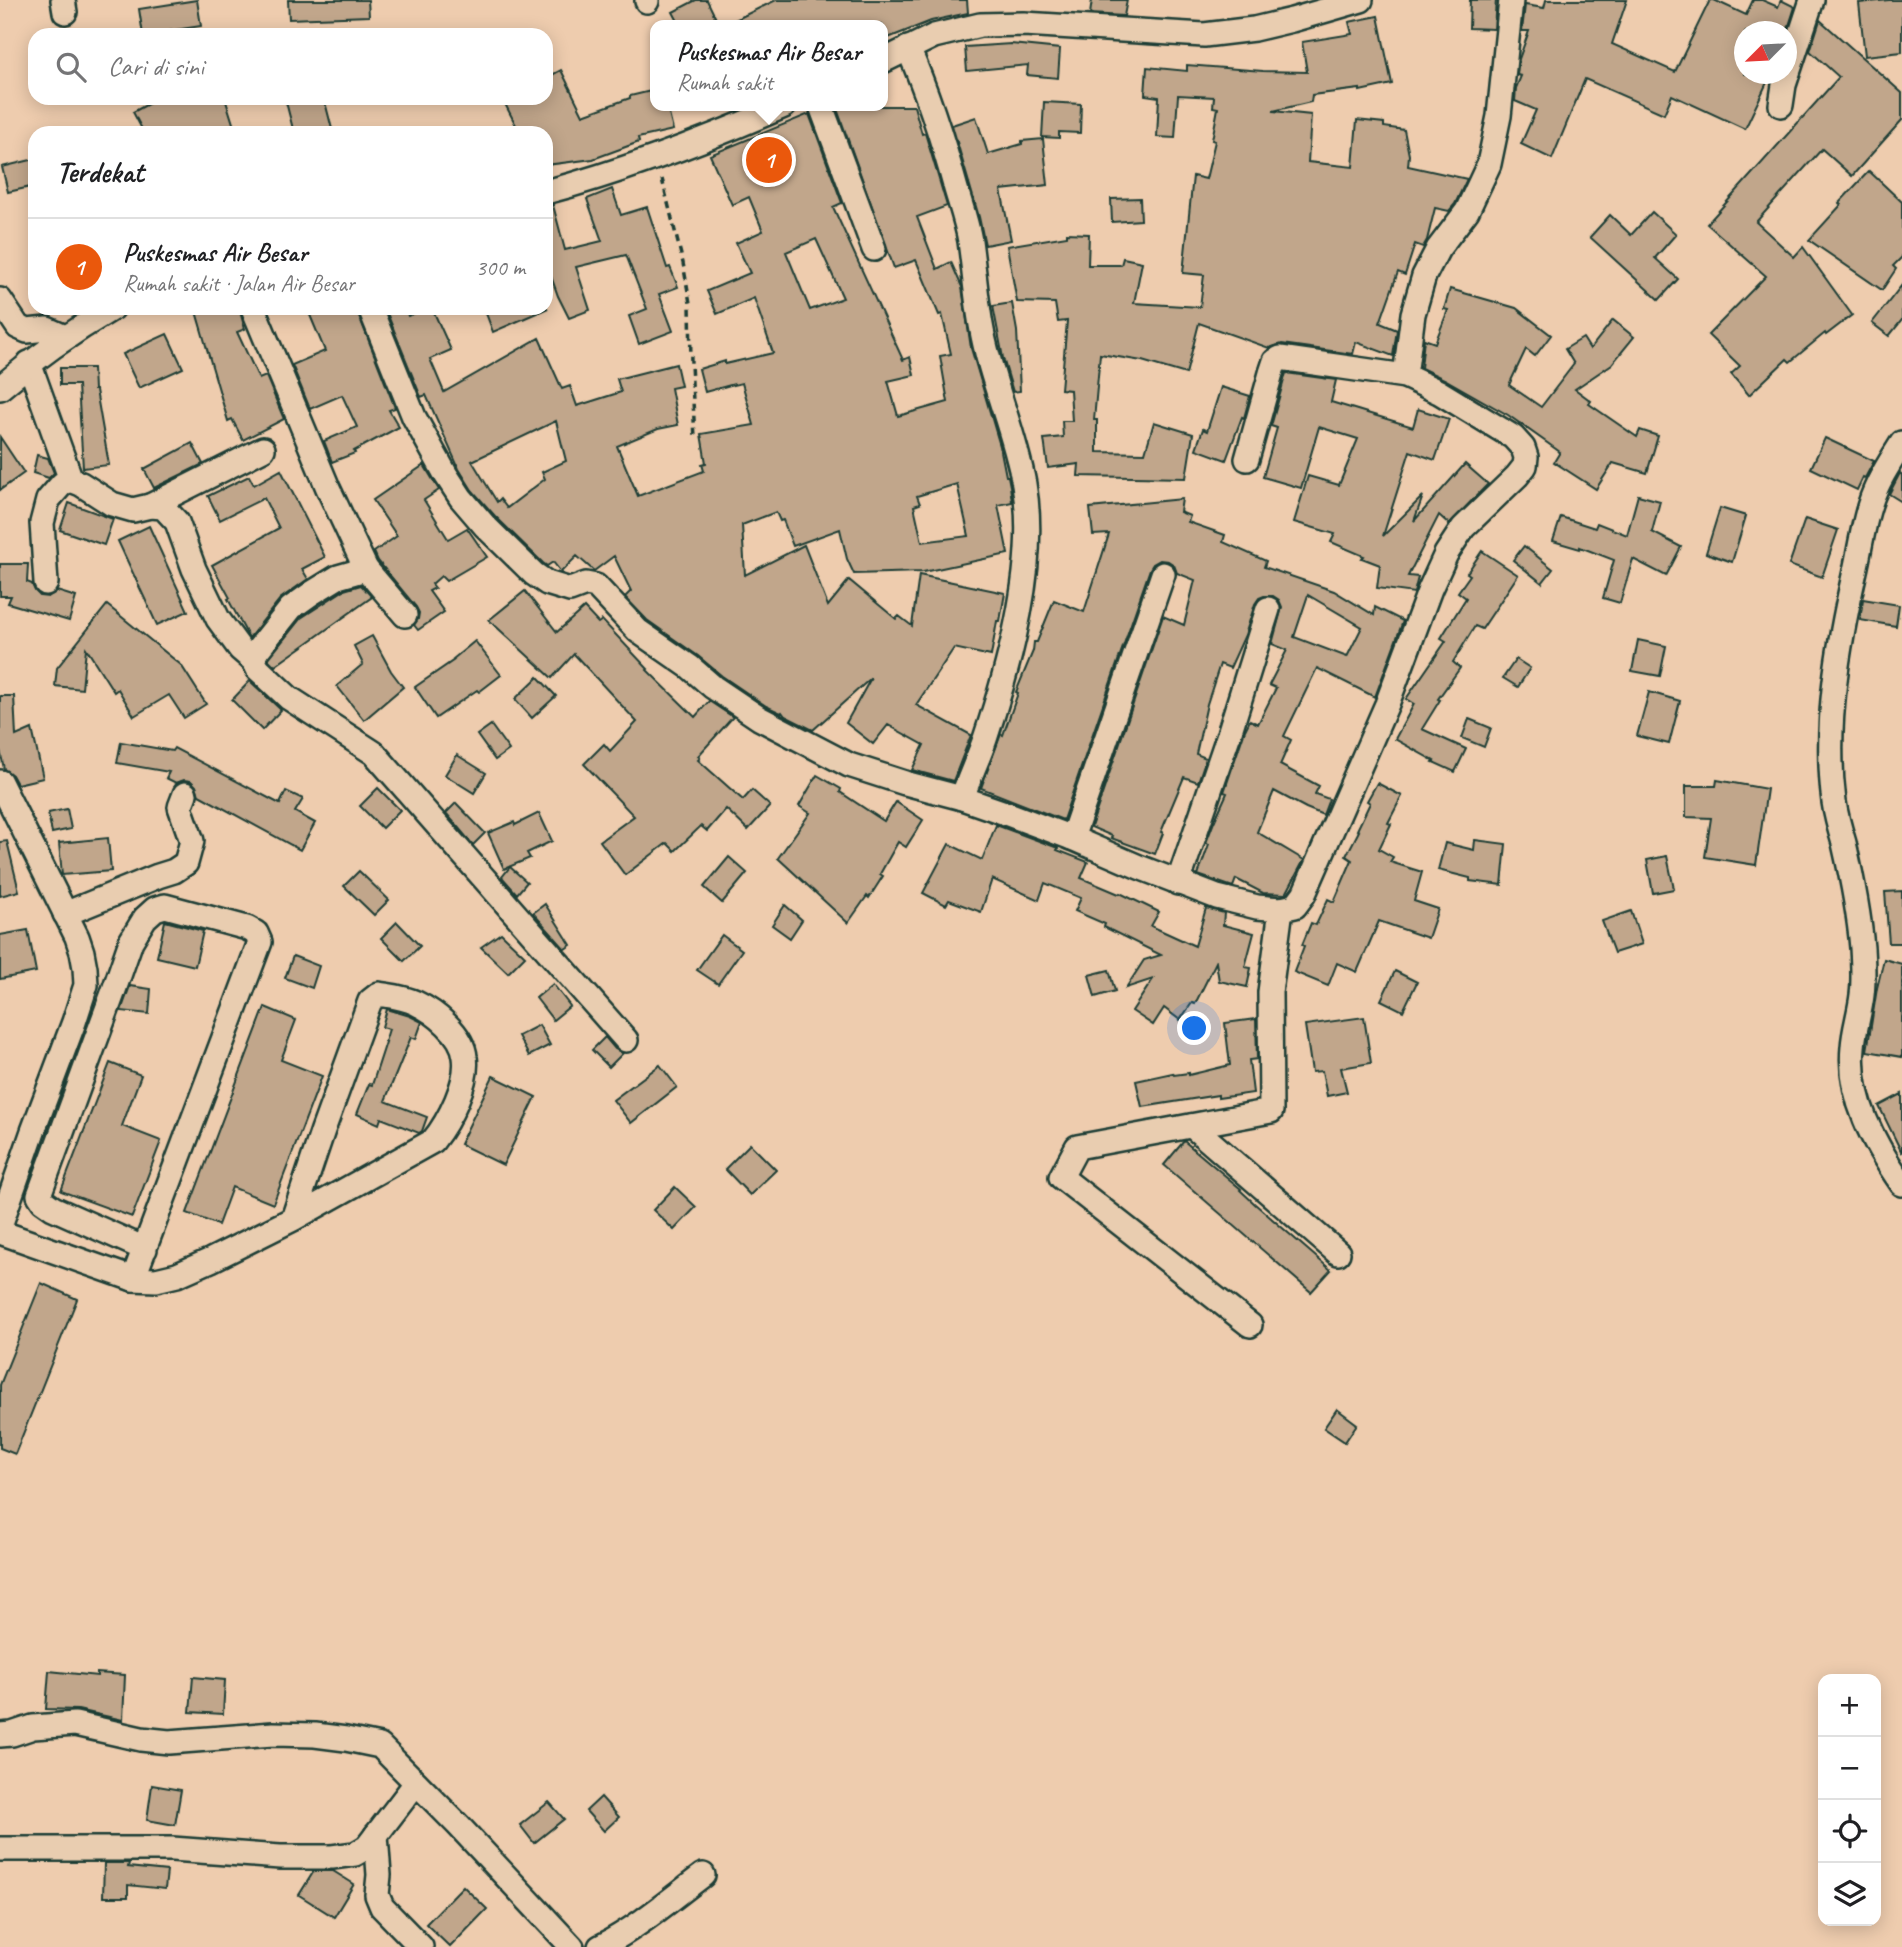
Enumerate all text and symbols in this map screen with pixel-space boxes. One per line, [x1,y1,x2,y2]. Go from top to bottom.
popup [650,20,888,111]
north arrow [1734,21,1797,84]
search box [28,28,553,105]
text: Puskesmas Air Besar [677,35,861,68]
icon: search [52,48,90,86]
text: Cari di sini [108,50,204,83]
text: Rumah sakit [677,68,773,97]
pin: 1 [746,134,792,186]
text: Terdekat [56,153,144,191]
text: Puskesmas Air Besar [123,236,307,269]
text: 1 [74,253,84,282]
text: 300 m [476,253,525,282]
text: Rumah sakit · Jalan Air Besar [123,269,355,298]
your location [1177,1011,1211,1045]
map controls [1818,1674,1881,1926]
button: + [1818,1674,1881,1737]
button: − [1818,1737,1881,1800]
button: locate [1818,1800,1881,1863]
button: layers [1818,1863,1881,1926]

